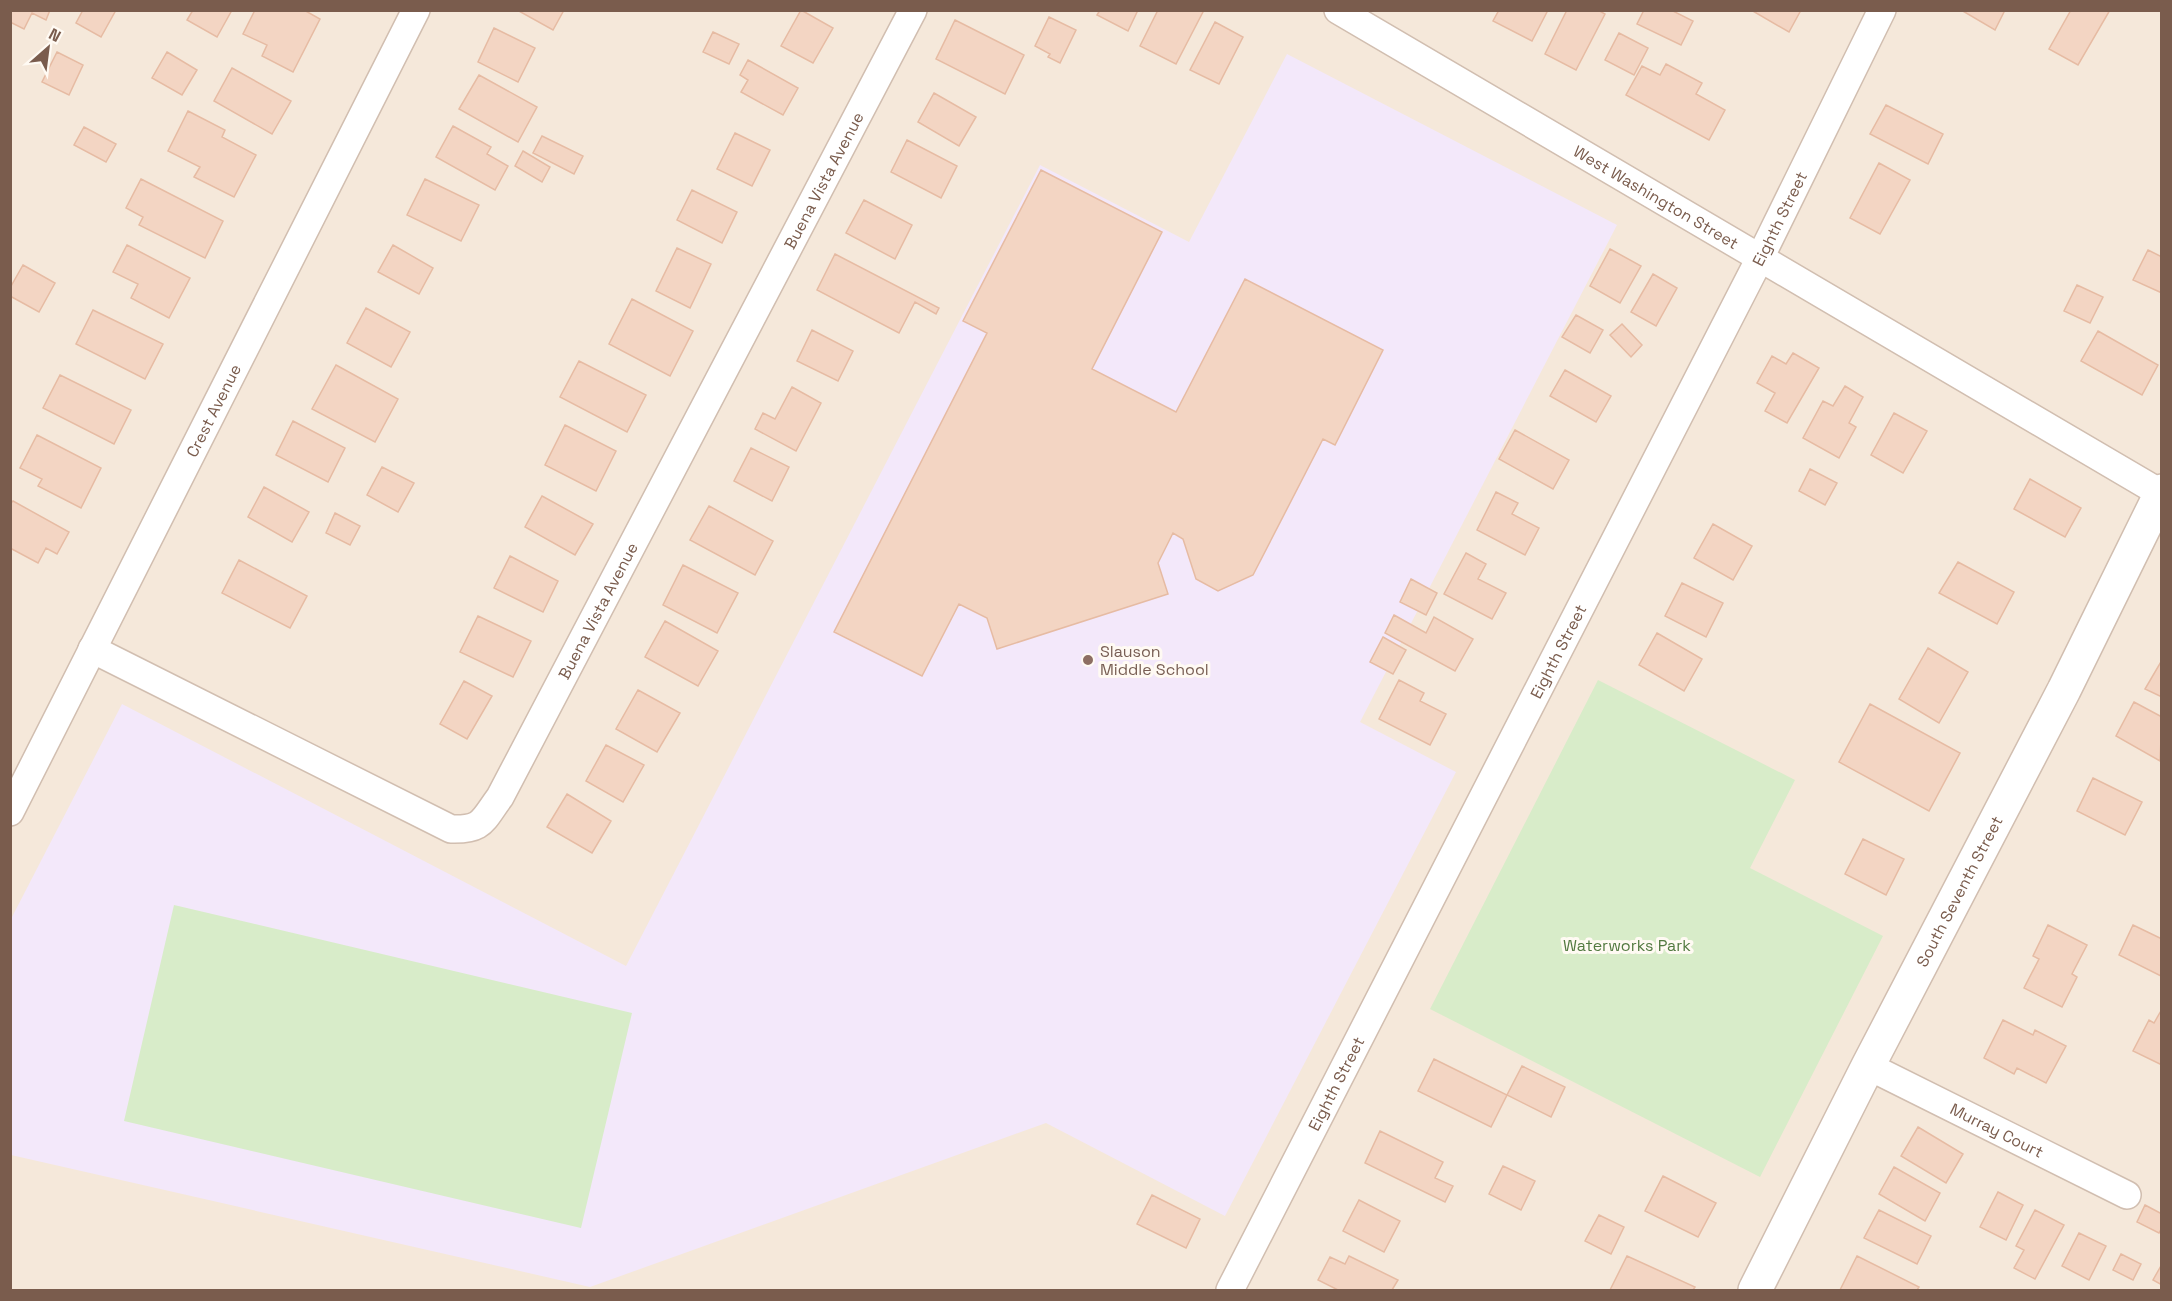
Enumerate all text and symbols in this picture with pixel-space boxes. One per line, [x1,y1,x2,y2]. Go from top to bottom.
north arrow [18,18,78,78]
text: N [45,23,64,47]
street label: Buena Vista Avenue [779,108,868,253]
street label: West Washington Street [1570,140,1743,254]
street label: Eighth Street [1747,168,1812,270]
street label: Crest Avenue [181,360,246,461]
street label: Buena Vista Avenue [553,539,642,683]
street label: Eighth Street [1525,601,1591,702]
place label: Slauson Middle School [1100,641,1209,680]
marker: Slauson Middle School [1081,653,1095,667]
street label: South Seventh Street [1911,812,2007,970]
park label: Waterworks Park [1563,935,1691,956]
street label: Eighth Street [1303,1033,1369,1134]
street label: Murray Court [1947,1098,2047,1162]

